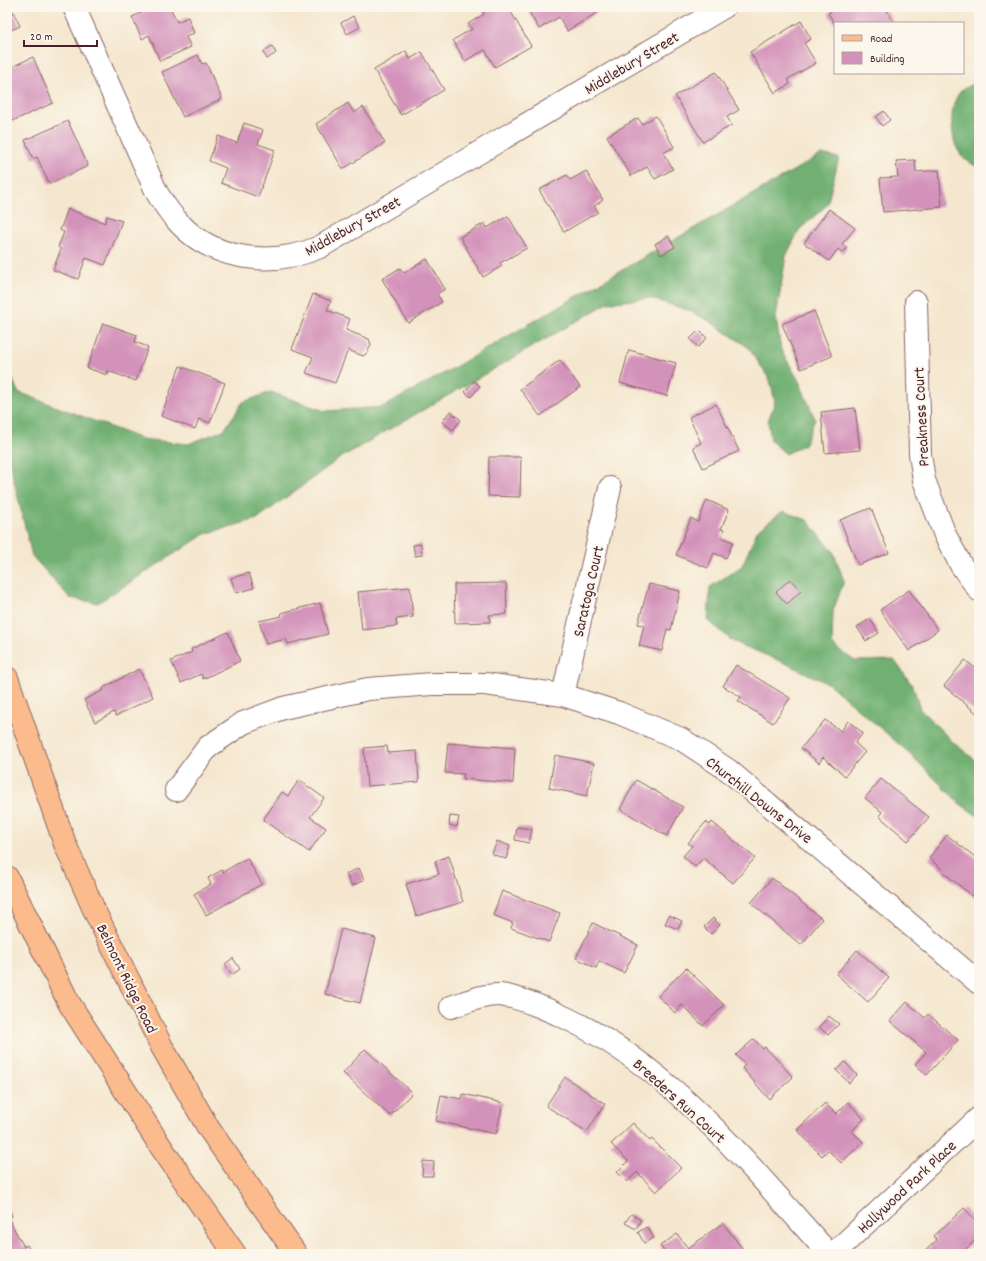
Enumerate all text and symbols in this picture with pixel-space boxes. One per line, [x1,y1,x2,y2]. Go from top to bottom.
scale bar [24,22,97,48]
legend [834,22,964,74]
street label: Middlebury Street [581,27,684,102]
text: 20 m [30,29,53,46]
text: Road [870,31,892,48]
text: Building [870,51,905,68]
street label: Middlebury Street [301,191,406,263]
street label: Preakness Court [908,366,937,467]
street label: Saratoga Court [568,544,611,639]
street label: Churchill Downs Drive [700,752,817,850]
street label: Belmont Ridge Road [89,920,162,1038]
street label: Breeders Run Court [627,1054,730,1150]
street label: Hollywood Park Place [853,1136,962,1240]

